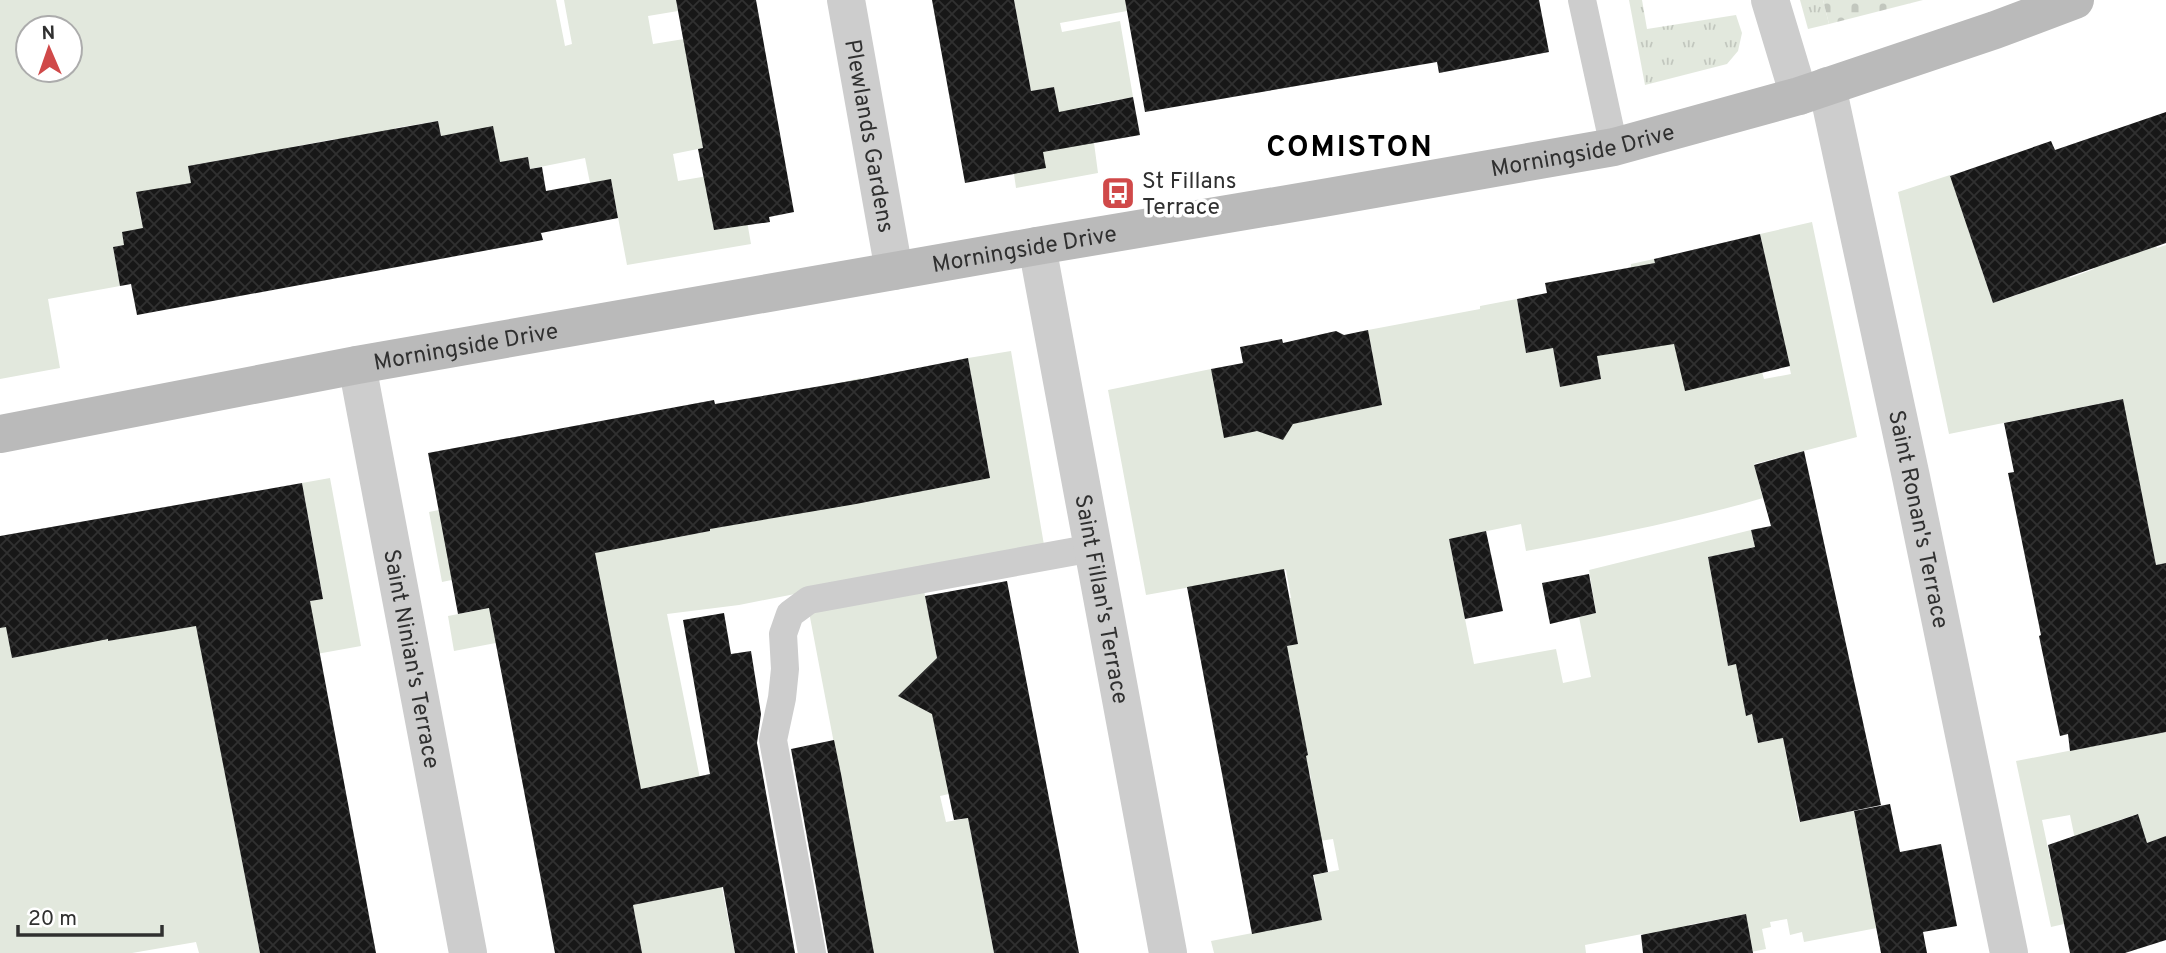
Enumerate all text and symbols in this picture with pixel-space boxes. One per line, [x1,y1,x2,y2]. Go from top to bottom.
north arrow [14,14,84,84]
text: N [41,22,56,46]
street label: Plewlands Gardens [836,37,899,235]
street label: Morningside Drive [1489,119,1678,185]
district label: COMISTON [1266,130,1434,167]
place label: St Fillans Terrace [1142,168,1237,223]
bus stop icon: St Fillans Terrace [1099,174,1137,212]
street label: Morningside Drive [930,221,1119,281]
street label: Morningside Drive [372,318,561,379]
street label: Saint Ronan's Terrace [1880,408,1954,632]
street label: Saint Fillan's Terrace [1066,492,1134,707]
street label: Saint Ninian's Terrace [375,547,445,771]
scale bar [18,894,161,938]
text: 20 m [28,906,77,933]

